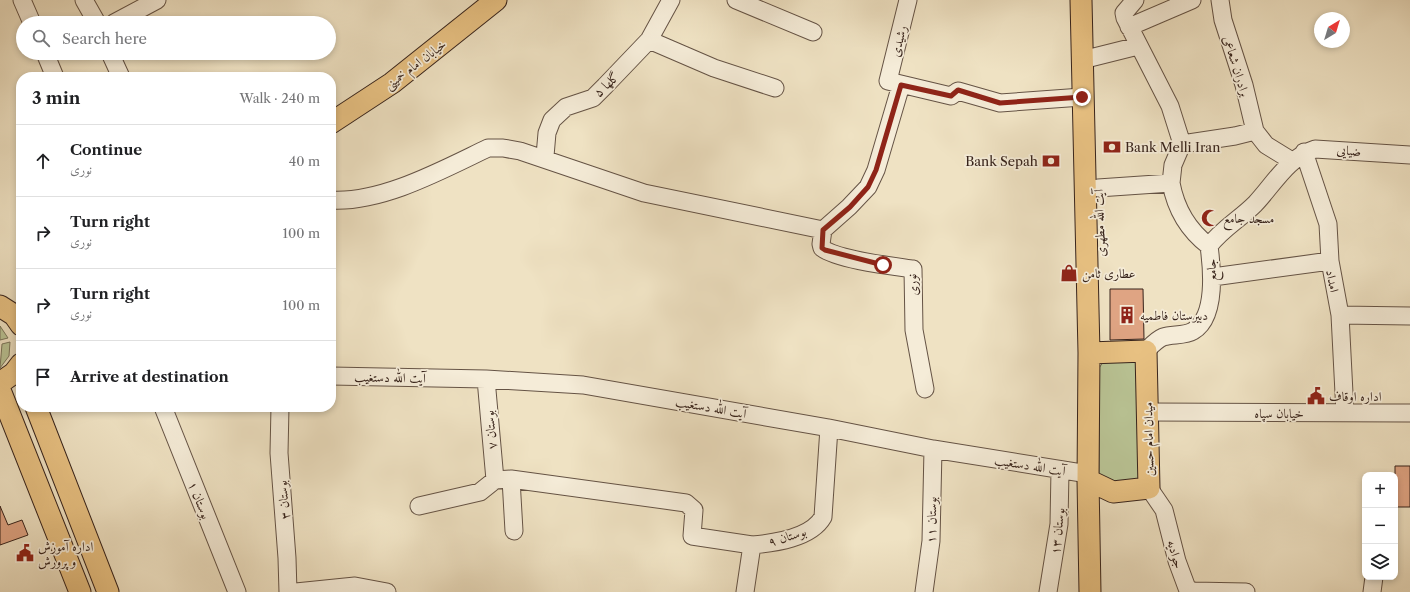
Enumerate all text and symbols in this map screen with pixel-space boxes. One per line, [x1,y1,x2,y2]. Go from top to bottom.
north arrow [1314,12,1350,48]
search box [16,16,336,60]
street label: رشیدی [886,24,911,59]
icon: search [30,27,52,49]
text: Search here [62,29,147,48]
street label: برادران شعاعی [1219,34,1254,99]
street label: خیابان امام خمینی [381,36,452,96]
street label: گلها ۵ [590,68,622,100]
text: 3 min [32,88,81,108]
route end [1073,88,1091,106]
text: Walk · 240 m [240,90,320,106]
bank icon: Bank Melli Iran [1102,137,1122,157]
place label: Bank Melli Iran [1125,139,1220,155]
text: Continue [70,140,142,159]
street label: ضیایی [1336,141,1362,160]
icon: ahead [32,150,54,172]
bank icon: Bank Sepah [1041,151,1061,171]
text: 40 m [289,153,320,169]
place label: Bank Sepah [965,153,1038,169]
text: نوری [70,161,92,177]
street label: آیت الله مطهری [1088,188,1109,257]
mosque icon: مسجد جامع [1200,208,1220,228]
place label: مسجد جامع [1223,210,1274,231]
text: Turn right [70,212,150,231]
icon: right [32,222,54,244]
text: 100 m [282,225,320,241]
text: نوری [70,233,92,249]
route start [874,256,892,274]
street label: جامع [1202,258,1225,282]
shop icon: عطاری ثامن [1059,263,1079,283]
place label: عطاری ثامن [1082,265,1135,283]
street label: امداد [1323,268,1343,294]
street label: نوری [903,273,922,297]
text: Turn right [70,284,150,303]
icon: right [32,294,54,316]
text: 100 m [282,297,320,313]
text: نوری [70,305,92,321]
building icon: دبیرستان فاطمیه [1117,305,1137,325]
place label: دبیرستان فاطمیه [1140,307,1208,324]
icon: arrive [32,366,54,388]
street label: آیت الله دستغیب [354,366,427,388]
text: Arrive at destination [70,367,229,386]
public building icon: اداره اوقاف [1306,386,1326,406]
place label: اداره اوقاف [1329,388,1382,405]
street label: آیت الله دستغیب [674,391,749,423]
street label: میدان امام حسین [1139,402,1161,476]
street label: خیابان سپاه [1254,405,1304,423]
street label: بوستان ۷ [480,410,501,450]
street label: آیت الله دستغیب [993,450,1068,481]
map controls [1362,472,1398,580]
button: + [1362,472,1398,508]
street label: بوستان ۱ [184,479,215,521]
street label: بوستان ۳ [273,480,294,520]
street label: بوستان ۱۱ [923,497,940,543]
street label: بوستان ۱۳ [1047,507,1068,555]
button: − [1362,508,1398,544]
street label: بوستان ۹ [766,523,808,550]
place label: اداره آموزش و پرورش [38,538,94,571]
street label: جوادیه [1163,538,1188,570]
public building icon: اداره آموزش و پرورش [15,543,35,563]
button: layers [1362,544,1398,580]

